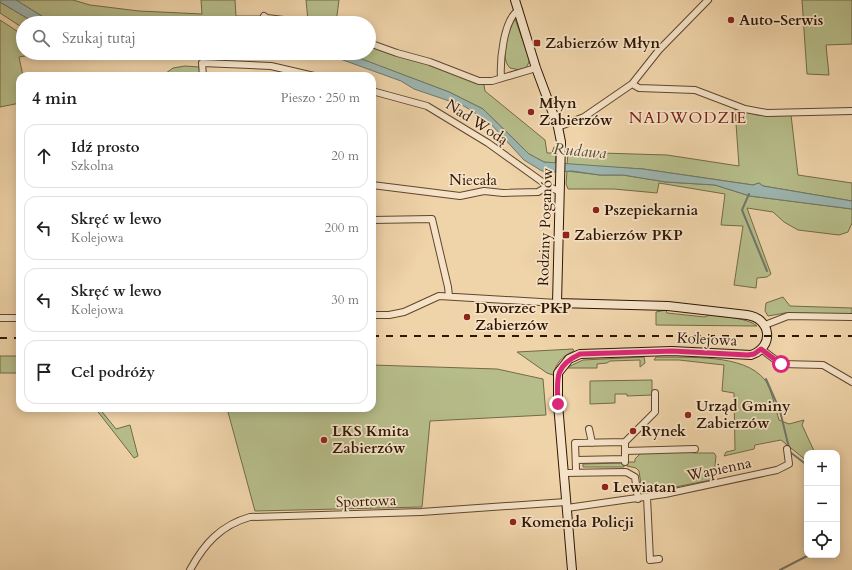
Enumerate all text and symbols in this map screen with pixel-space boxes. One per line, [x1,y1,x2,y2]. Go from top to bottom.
place label: Auto-Serwis [739,10,823,30]
marker: Auto-Serwis [726,15,736,25]
search box [16,16,376,60]
icon: search [30,27,52,49]
text: Szukaj tutaj [62,28,136,48]
place label: Zabierzów Młyn [545,33,661,53]
marker: Zabierzów Młyn [532,38,542,48]
text: 4 min [32,87,77,110]
text: Pieszo · 250 m [281,89,360,107]
place label: Młyn Zabierzów [539,93,613,130]
street label: Nad Wodą [442,94,512,150]
marker: Młyn Zabierzów [526,107,536,117]
district label: NADWODZIE [629,107,747,129]
text: Idź prosto [71,137,139,157]
water label: Rudawa [553,138,607,164]
icon: ahead [33,145,55,167]
text: 20 m [331,147,359,165]
text: Szkolna [71,157,114,175]
street label: Rodziny Poganów [533,167,557,287]
street label: Niecała [449,170,497,190]
place label: Pszepiekarnia [604,200,699,220]
marker: Pszepiekarnia [591,205,601,215]
text: Skręć w lewo [71,209,161,229]
icon: left [33,217,55,239]
text: 200 m [325,219,359,237]
place label: Zabierzów PKP [574,225,683,245]
text: Kolejowa [71,229,124,247]
marker: Zabierzów PKP [561,230,571,240]
text: Skręć w lewo [71,281,161,301]
icon: left [33,289,55,311]
text: 30 m [331,291,359,309]
place label: Dworzec PKP Zabierzów [475,298,571,335]
text: Kolejowa [71,301,124,319]
marker: Dworzec PKP Zabierzów [462,312,472,322]
street label: Kolejowa [676,327,738,351]
route start [772,355,790,373]
icon: arrive [33,361,55,383]
text: Cel podróży [71,362,155,382]
route end [549,395,567,413]
place label: Urząd Gminy Zabierzów [696,396,791,433]
marker: Urząd Gminy Zabierzów [683,410,693,420]
place label: LKS Kmita Zabierzów [332,421,410,458]
place label: Rynek [641,421,687,441]
marker: Rynek [628,426,638,436]
marker: LKS Kmita Zabierzów [319,435,329,445]
map controls [804,450,840,558]
button: + [804,450,840,486]
street label: Wapienna [684,452,754,486]
place label: Lewiatan [613,477,676,497]
marker: Lewiatan [600,482,610,492]
button: − [804,486,840,522]
street label: Sportowa [335,490,397,512]
place label: Komenda Policji [521,512,634,532]
marker: Komenda Policji [508,517,518,527]
button: locate [804,522,840,558]

